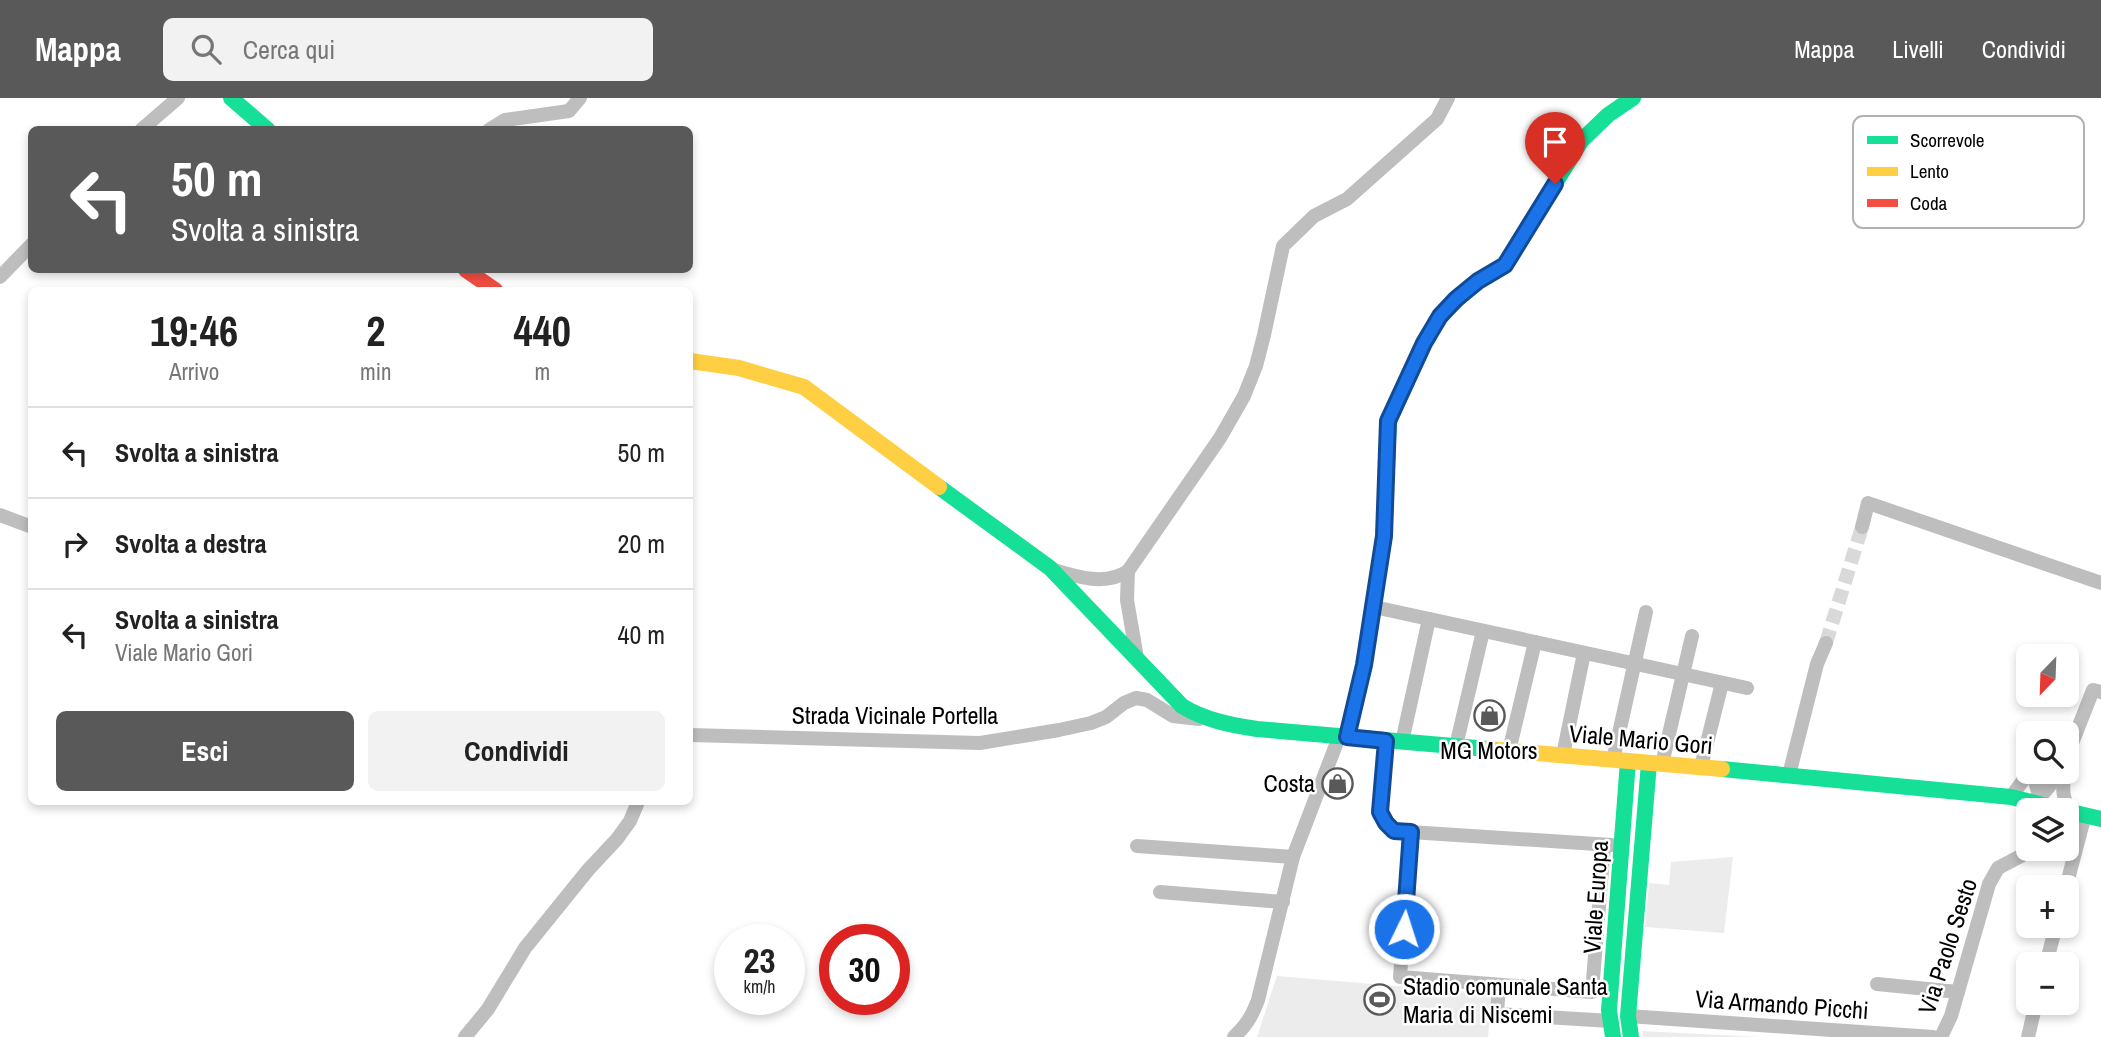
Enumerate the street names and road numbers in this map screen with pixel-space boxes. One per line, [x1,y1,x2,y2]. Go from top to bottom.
street label: Strada Vicinale Portella [792,699,998,731]
street label: Viale Mario Gori [1568,717,1714,761]
street label: Viale Europa [1575,839,1615,955]
street label: Via Paolo Sesto [1910,874,1984,1018]
street label: Via Armando Picchi [1694,982,1870,1026]

